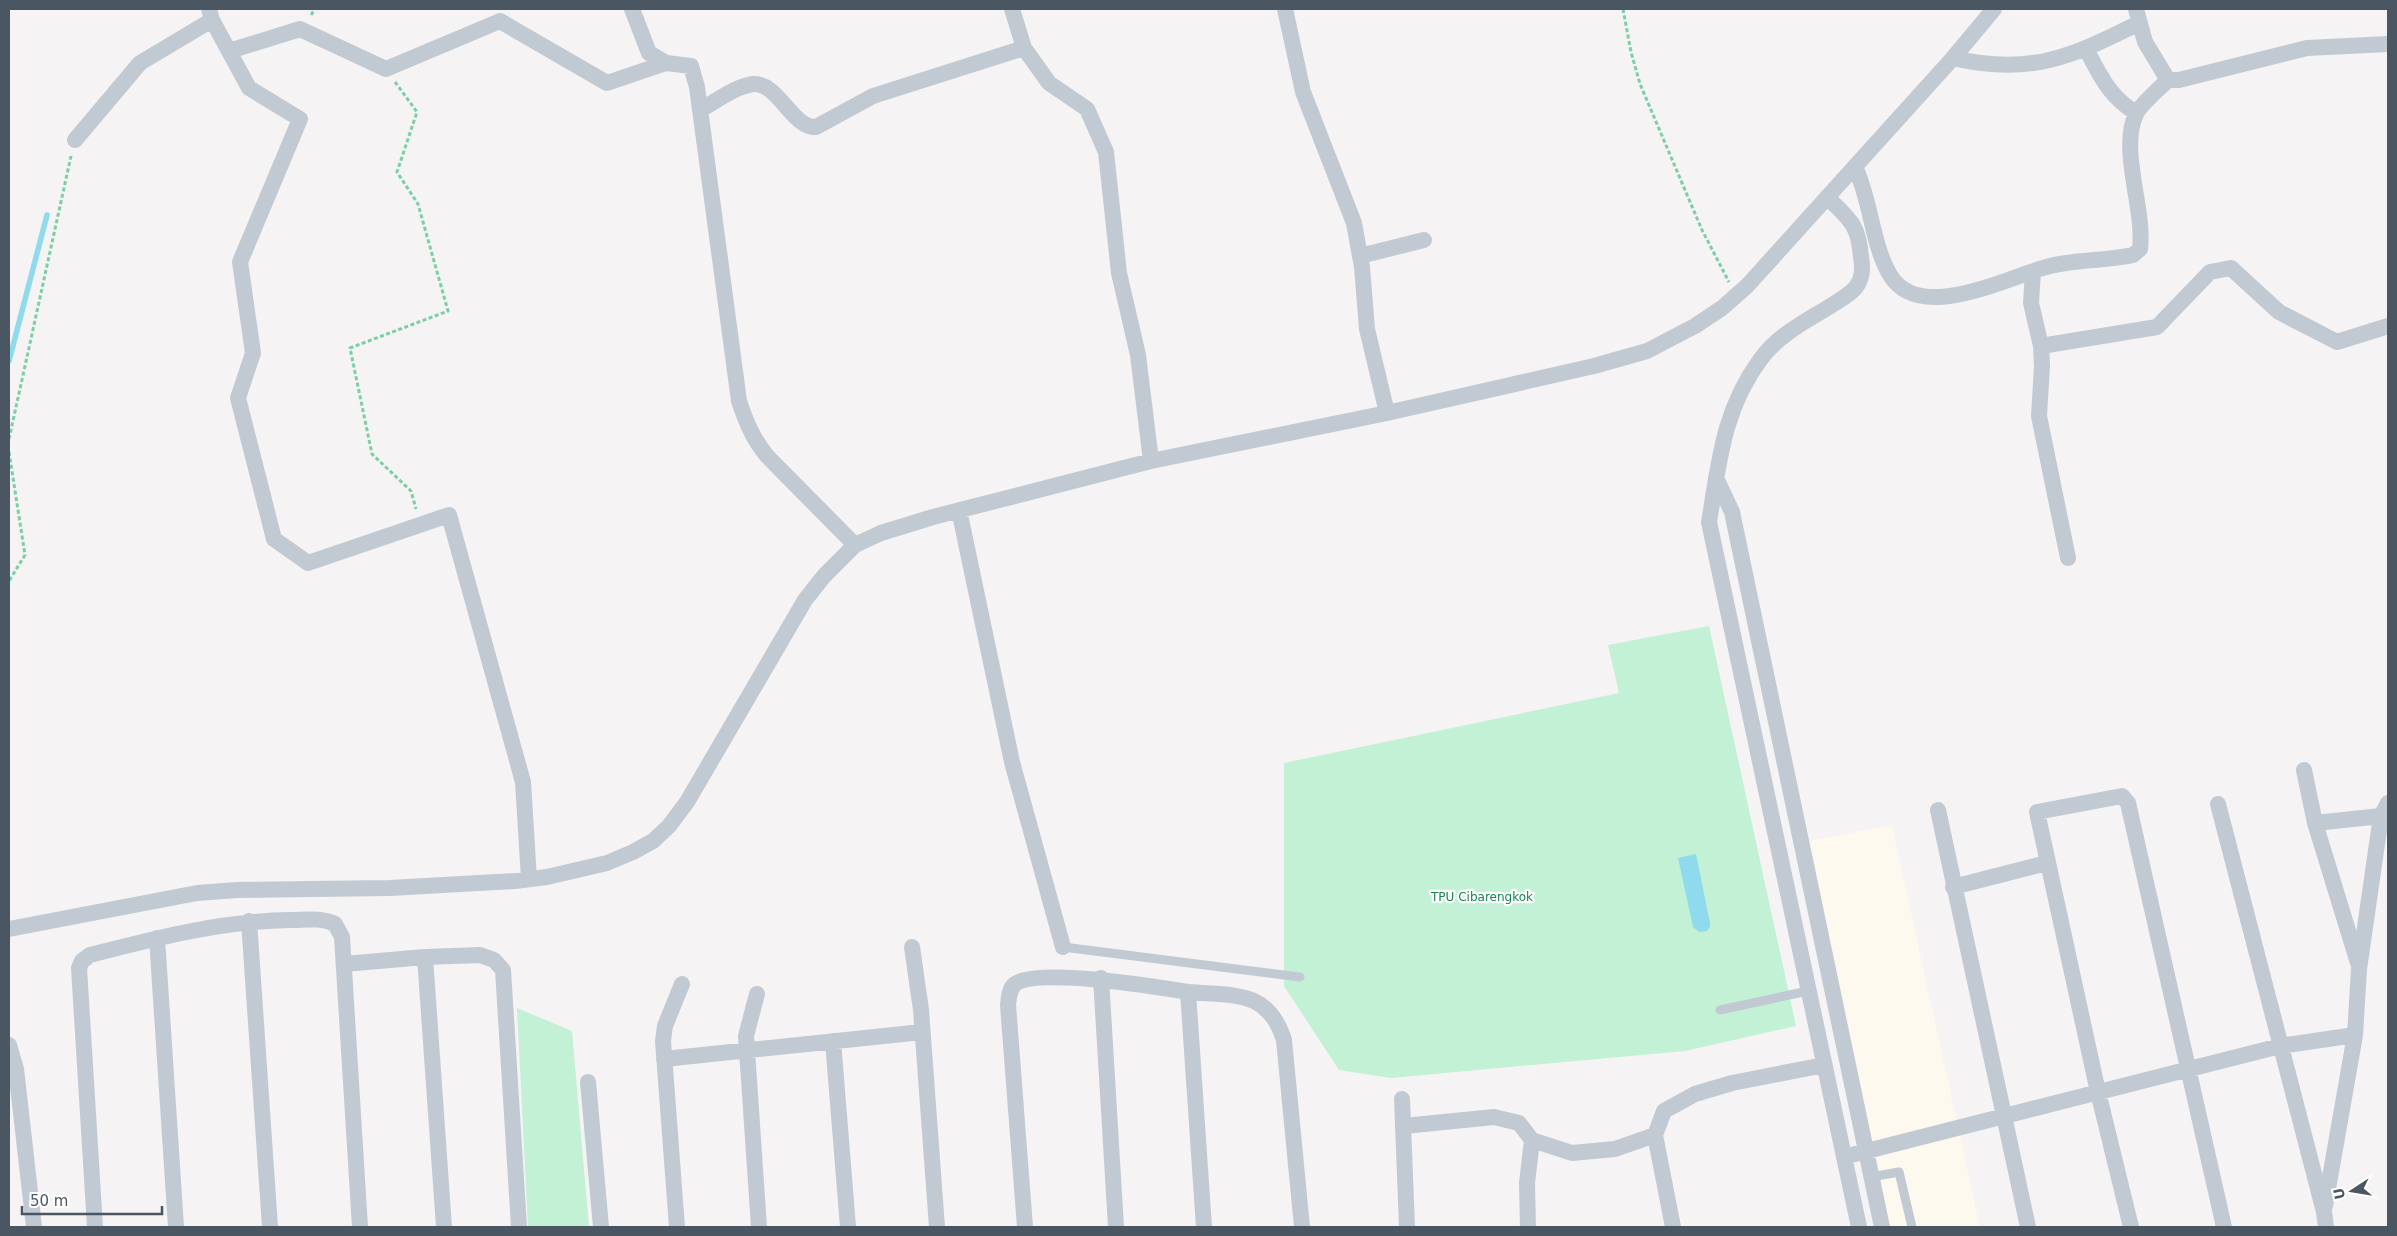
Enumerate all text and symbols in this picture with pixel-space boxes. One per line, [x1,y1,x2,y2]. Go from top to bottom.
park label: TPU Cibarengkok [1430,890,1533,904]
north arrow [2327,1166,2377,1216]
scale bar [22,1184,162,1216]
text: U [2330,1186,2348,1201]
text: 50 m [30,1192,68,1210]

